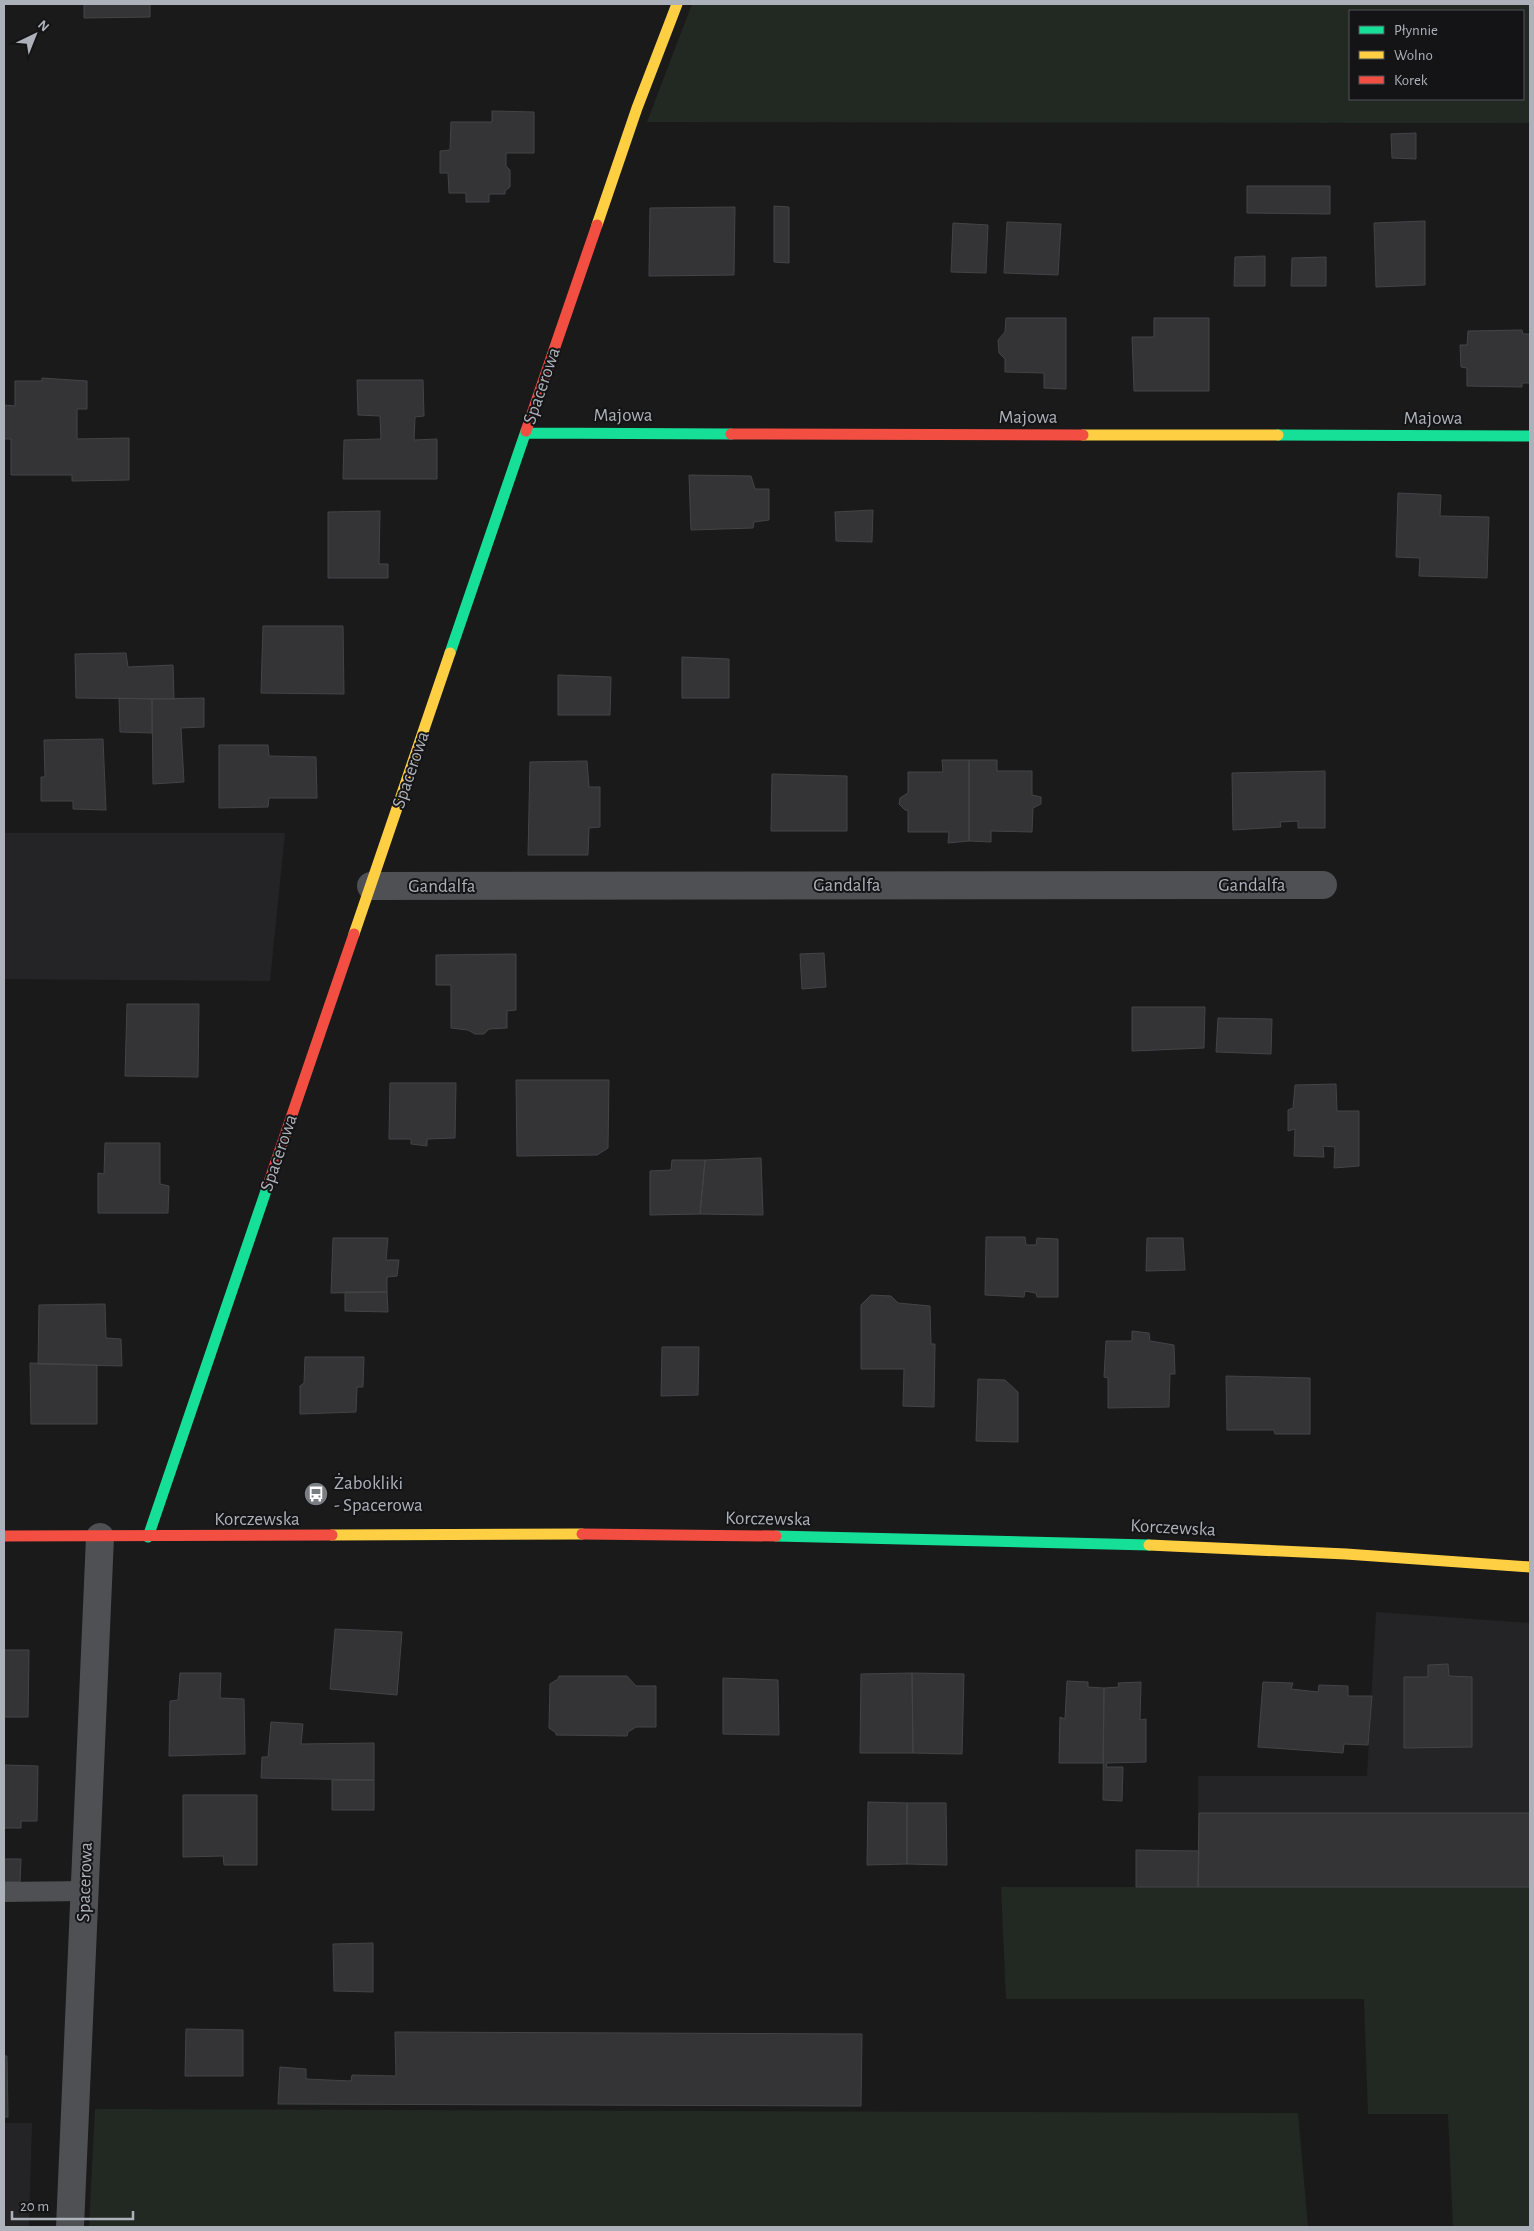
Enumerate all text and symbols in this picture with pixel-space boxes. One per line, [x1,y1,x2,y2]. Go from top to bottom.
north arrow [10,10,60,60]
legend [1349,10,1524,100]
text: N [35,18,52,35]
text: Płynnie [1394,23,1438,38]
text: Wolno [1394,48,1433,63]
text: Korek [1394,73,1428,88]
street label: Spacerowa [520,345,564,427]
street label: Majowa [594,406,653,425]
street label: Majowa [999,408,1058,427]
street label: Majowa [1404,409,1463,428]
street label: Spacerowa [389,729,433,811]
street label: Gandalfa [813,876,881,895]
street label: Gandalfa [1218,876,1286,895]
street label: Gandalfa [408,877,476,896]
street label: Spacerowa [257,1112,301,1194]
place label: Żabokliki - Spacerowa [334,1473,423,1515]
bus stop icon: Żabokliki - Spacerowa [303,1481,329,1507]
street label: Korczewska [725,1509,811,1529]
street label: Korczewska [214,1510,300,1529]
street label: Korczewska [1130,1516,1217,1540]
street label: Spacerowa [74,1842,96,1922]
scale bar [12,2188,134,2220]
text: 20 m [20,2199,49,2214]

